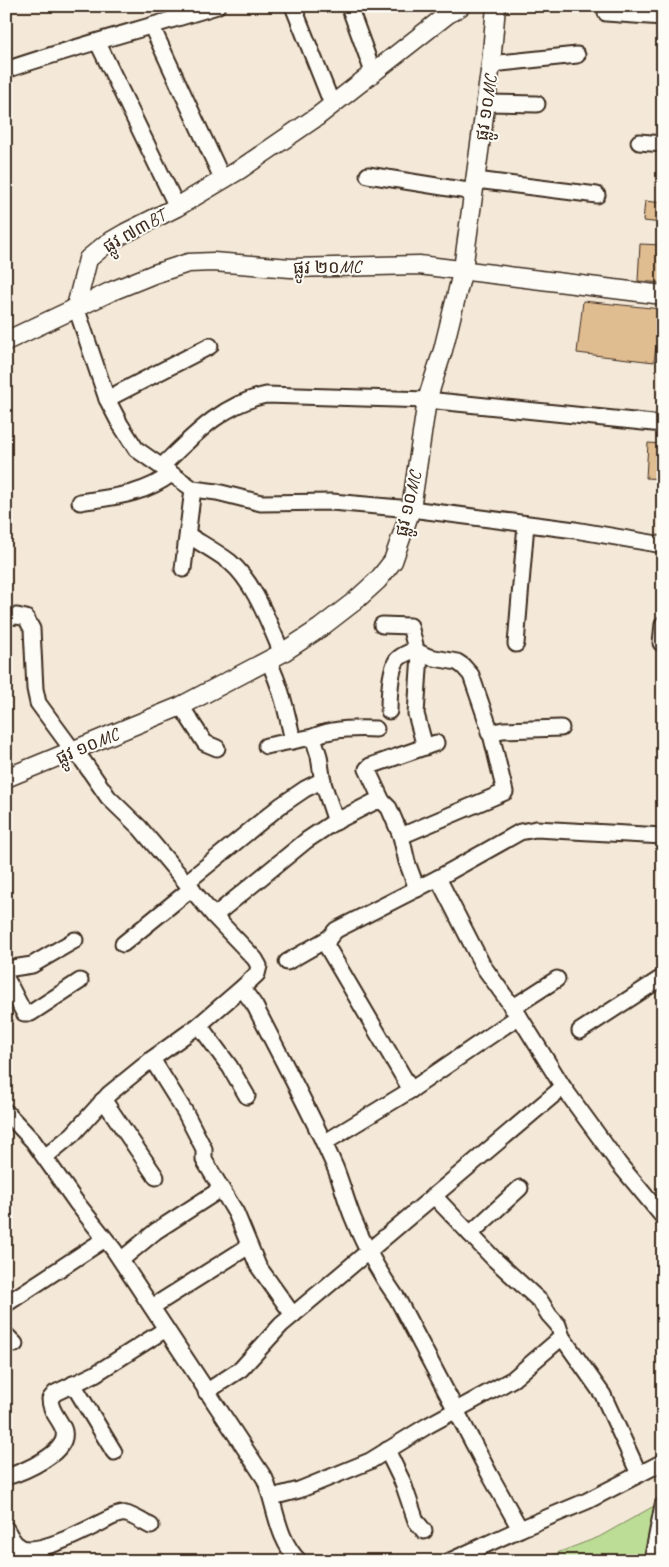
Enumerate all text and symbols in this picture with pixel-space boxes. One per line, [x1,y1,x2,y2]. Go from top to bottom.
street label: ផ្លូវ ១០MC [471,71,507,143]
street label: ផ្លូវ ៧៣BT [99,202,176,262]
street label: ផ្លូវ ២០MC [293,255,364,284]
street label: ផ្លូវ ១០MC [390,467,432,540]
street label: ផ្លូវ ១០MC [52,722,126,774]

